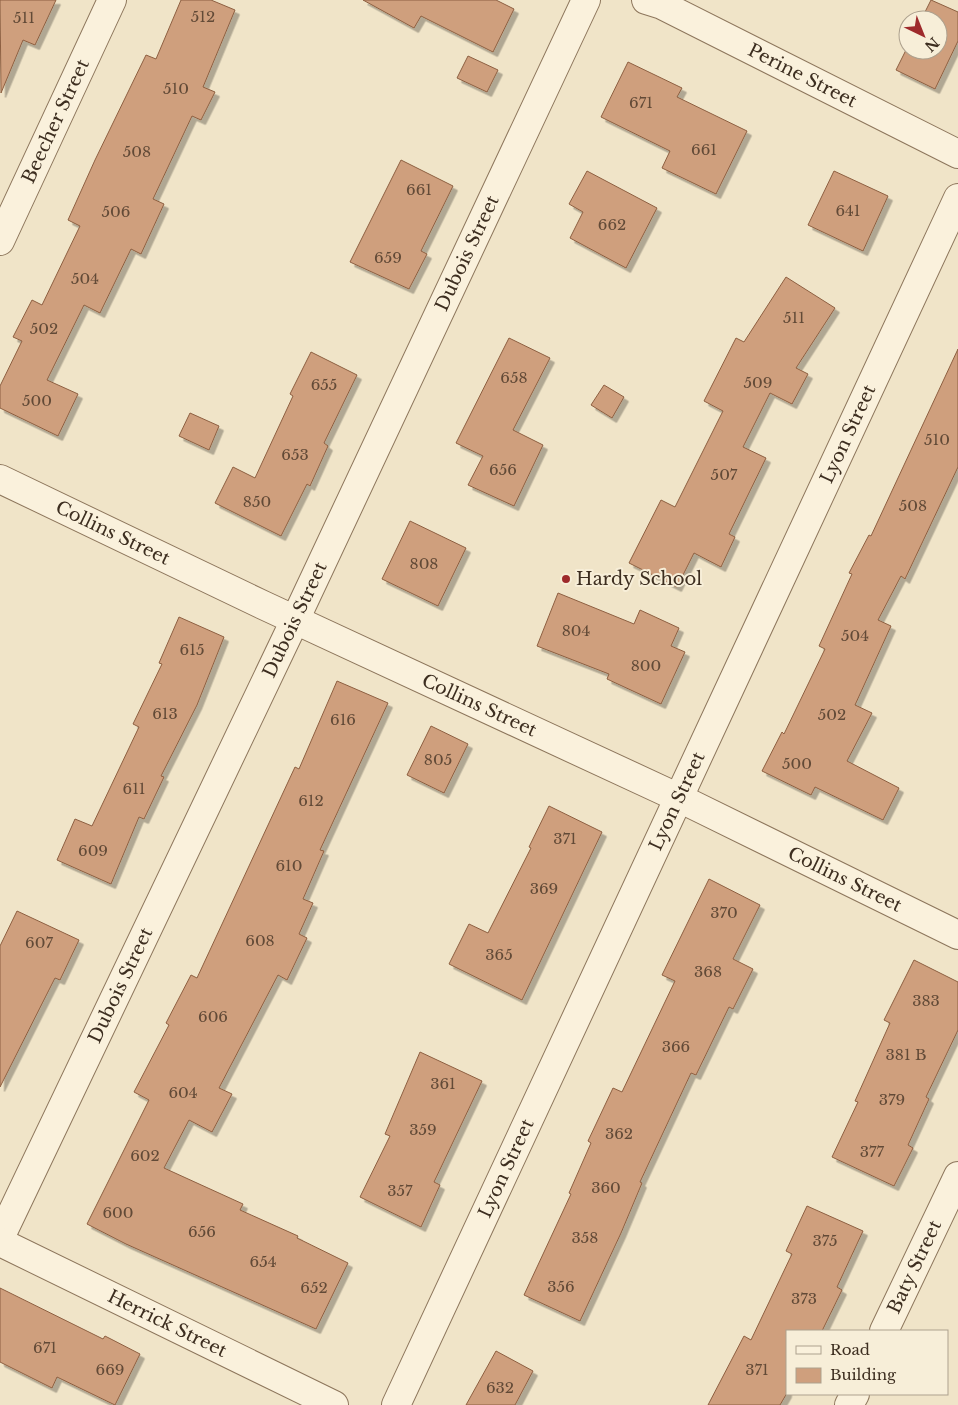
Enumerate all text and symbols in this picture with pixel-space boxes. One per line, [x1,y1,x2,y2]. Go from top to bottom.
house number: 512 [191,7,215,26]
house number: 511 [13,8,35,27]
north arrow [898,10,948,60]
text: N [921,33,943,56]
street label: Perine Street [744,39,861,112]
street label: Beecher Street [17,56,94,187]
house number: 510 [163,79,189,98]
house number: 671 [629,93,653,112]
house number: 661 [691,140,717,159]
house number: 508 [123,142,151,161]
house number: 661 [406,180,432,199]
street label: Dubois Street [431,192,504,315]
house number: 641 [835,201,861,220]
house number: 506 [102,202,130,221]
house number: 662 [598,215,626,234]
house number: 659 [374,248,402,267]
house number: 504 [71,269,99,288]
house number: 511 [783,308,805,327]
house number: 502 [30,319,58,338]
house number: 658 [500,368,528,387]
house number: 509 [744,373,772,392]
house number: 655 [311,375,337,394]
street label: Lyon Street [816,381,881,487]
house number: 500 [22,391,52,410]
house number: 510 [924,430,950,449]
house number: 653 [281,445,309,464]
house number: 656 [489,460,517,479]
house number: 507 [711,465,738,484]
house number: 850 [243,492,271,511]
street label: Collins Street [52,496,174,570]
house number: 508 [899,496,927,515]
house number: 808 [410,554,438,573]
street label: Dubois Street [258,558,332,681]
place label: Hardy School [576,568,702,590]
marker: Hardy School [560,573,572,585]
house number: 804 [562,621,590,640]
house number: 504 [841,626,869,645]
house number: 615 [180,640,204,659]
house number: 800 [631,656,661,675]
street label: Collins Street [418,669,540,741]
house number: 613 [152,704,178,723]
house number: 502 [818,705,846,724]
house number: 616 [330,710,356,729]
street label: Lyon Street [645,748,710,854]
house number: 805 [424,750,452,769]
house number: 500 [782,754,812,773]
house number: 611 [122,779,146,798]
house number: 612 [298,791,324,810]
house number: 371 [553,829,577,848]
house number: 609 [78,841,108,860]
street label: Collins Street [784,842,906,917]
house number: 610 [275,856,303,875]
house number: 369 [530,879,558,898]
house number: 370 [710,903,738,922]
street label: Dubois Street [84,924,158,1047]
house number: 608 [245,931,275,950]
house number: 607 [25,933,53,952]
house number: 365 [485,945,513,964]
house number: 368 [694,962,722,981]
house number: 383 [912,991,940,1010]
house number: 606 [198,1007,228,1026]
house number: 366 [662,1037,690,1056]
house number: 381 B [886,1045,926,1064]
house number: 361 [430,1074,456,1093]
house number: 604 [168,1083,198,1102]
house number: 379 [879,1090,905,1109]
street label: Lyon Street [474,1115,539,1221]
house number: 359 [409,1120,437,1139]
house number: 362 [605,1124,633,1143]
house number: 377 [860,1142,885,1161]
house number: 602 [130,1146,160,1165]
house number: 360 [591,1178,621,1197]
house number: 357 [387,1181,413,1200]
house number: 600 [102,1203,134,1222]
street label: Baty Street [883,1216,946,1317]
house number: 656 [188,1222,216,1241]
house number: 358 [572,1228,598,1247]
house number: 375 [812,1231,838,1250]
house number: 654 [250,1252,276,1271]
house number: 356 [547,1277,575,1296]
house number: 652 [300,1278,328,1297]
street label: Herrick Street [104,1285,230,1362]
house number: 373 [791,1289,817,1308]
legend [786,1330,948,1395]
house number: 671 [33,1338,57,1357]
text: Road [830,1340,870,1359]
house number: 669 [96,1360,124,1379]
house number: 371 [745,1360,769,1379]
text: Building [830,1365,897,1384]
house number: 632 [486,1378,514,1397]

